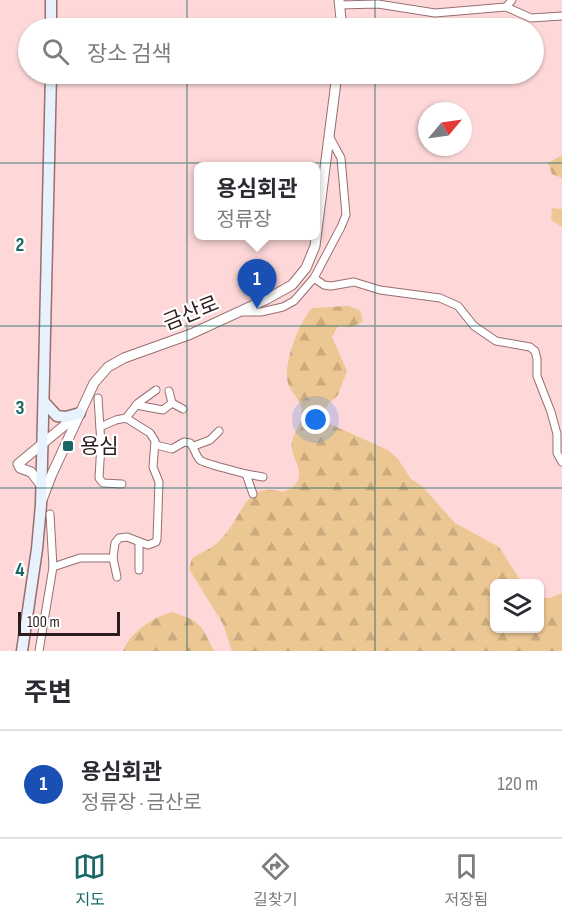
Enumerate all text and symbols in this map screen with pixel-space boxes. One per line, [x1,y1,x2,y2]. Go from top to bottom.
search box [18,18,544,84]
icon: search [39,35,72,68]
text: 장소 검색 [87,41,171,68]
north arrow [418,102,472,156]
popup [194,162,320,240]
text: 용심회관 [217,176,297,203]
text: 정류장 [217,208,272,232]
text: 2 [16,233,24,257]
pin: 1 [238,260,276,309]
street label: 금산로 [160,291,223,336]
text: 3 [16,396,25,420]
your location [301,405,330,434]
place label: 용심 [80,434,119,459]
marker: 용심 [61,439,75,453]
text: 4 [15,558,25,582]
map controls [490,579,544,633]
button: layers [490,579,544,633]
scale bar [18,609,120,636]
text: 100 m [27,613,60,632]
text: 주변 [24,678,72,709]
text: 용심회관 [81,759,162,786]
text: 1 [40,772,47,796]
text: 120 m [498,772,538,796]
text: 정류장 · 금산로 [81,791,202,815]
tab: 지도 [73,850,106,910]
tab: 길찾기 [253,850,297,910]
tab: 저장됨 [444,850,489,910]

